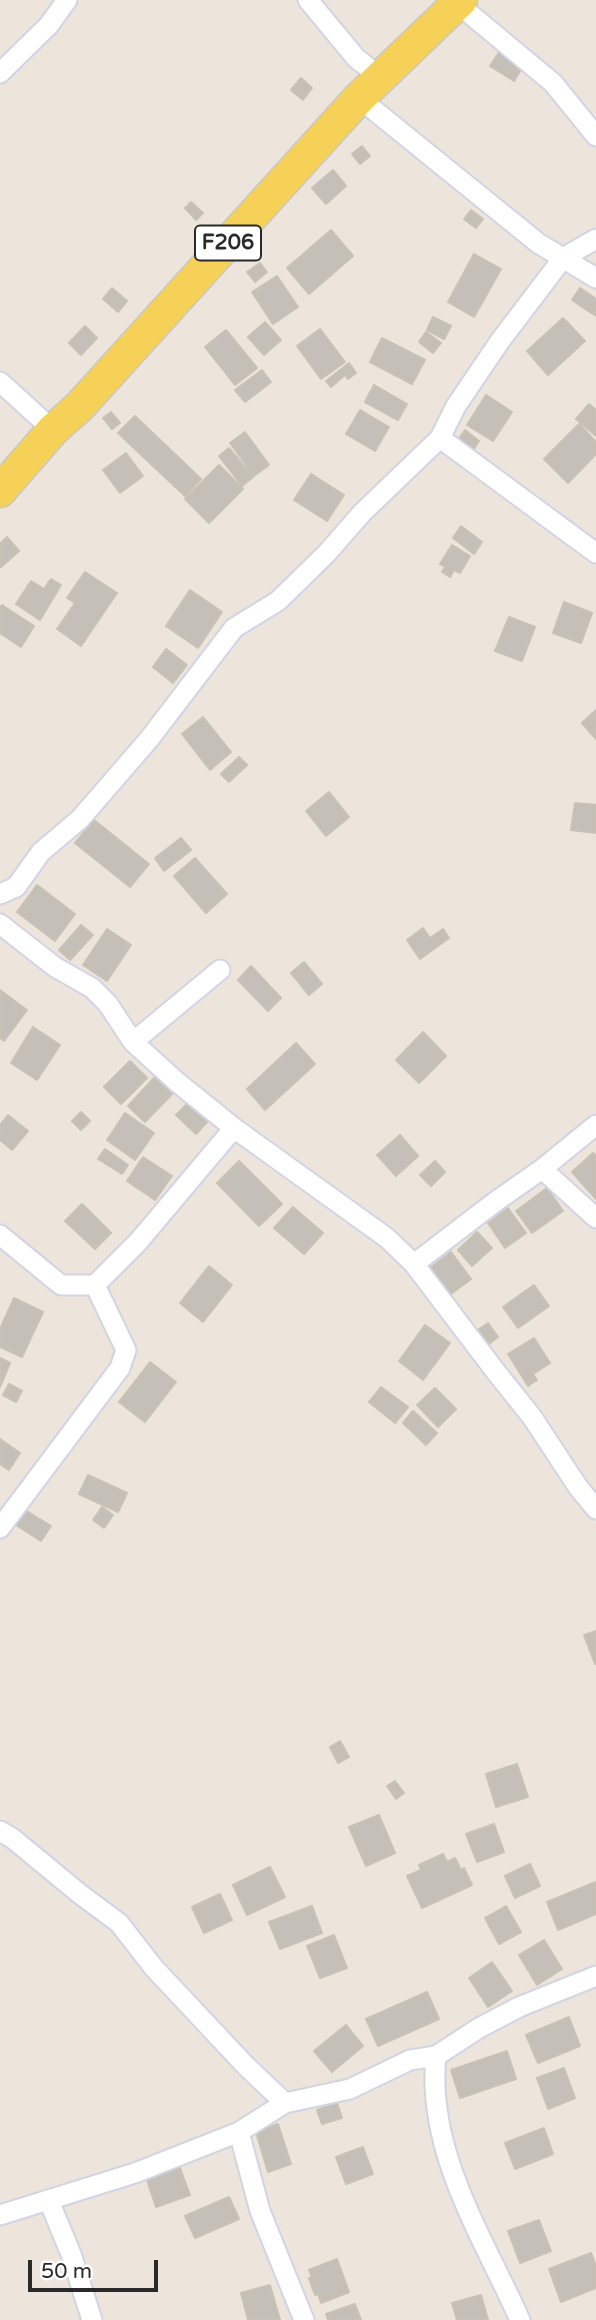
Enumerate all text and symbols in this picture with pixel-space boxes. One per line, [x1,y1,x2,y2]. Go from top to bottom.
road number: F206 [195,226,261,260]
scale bar [32,2246,161,2290]
text: 50 m [41,2259,92,2284]

